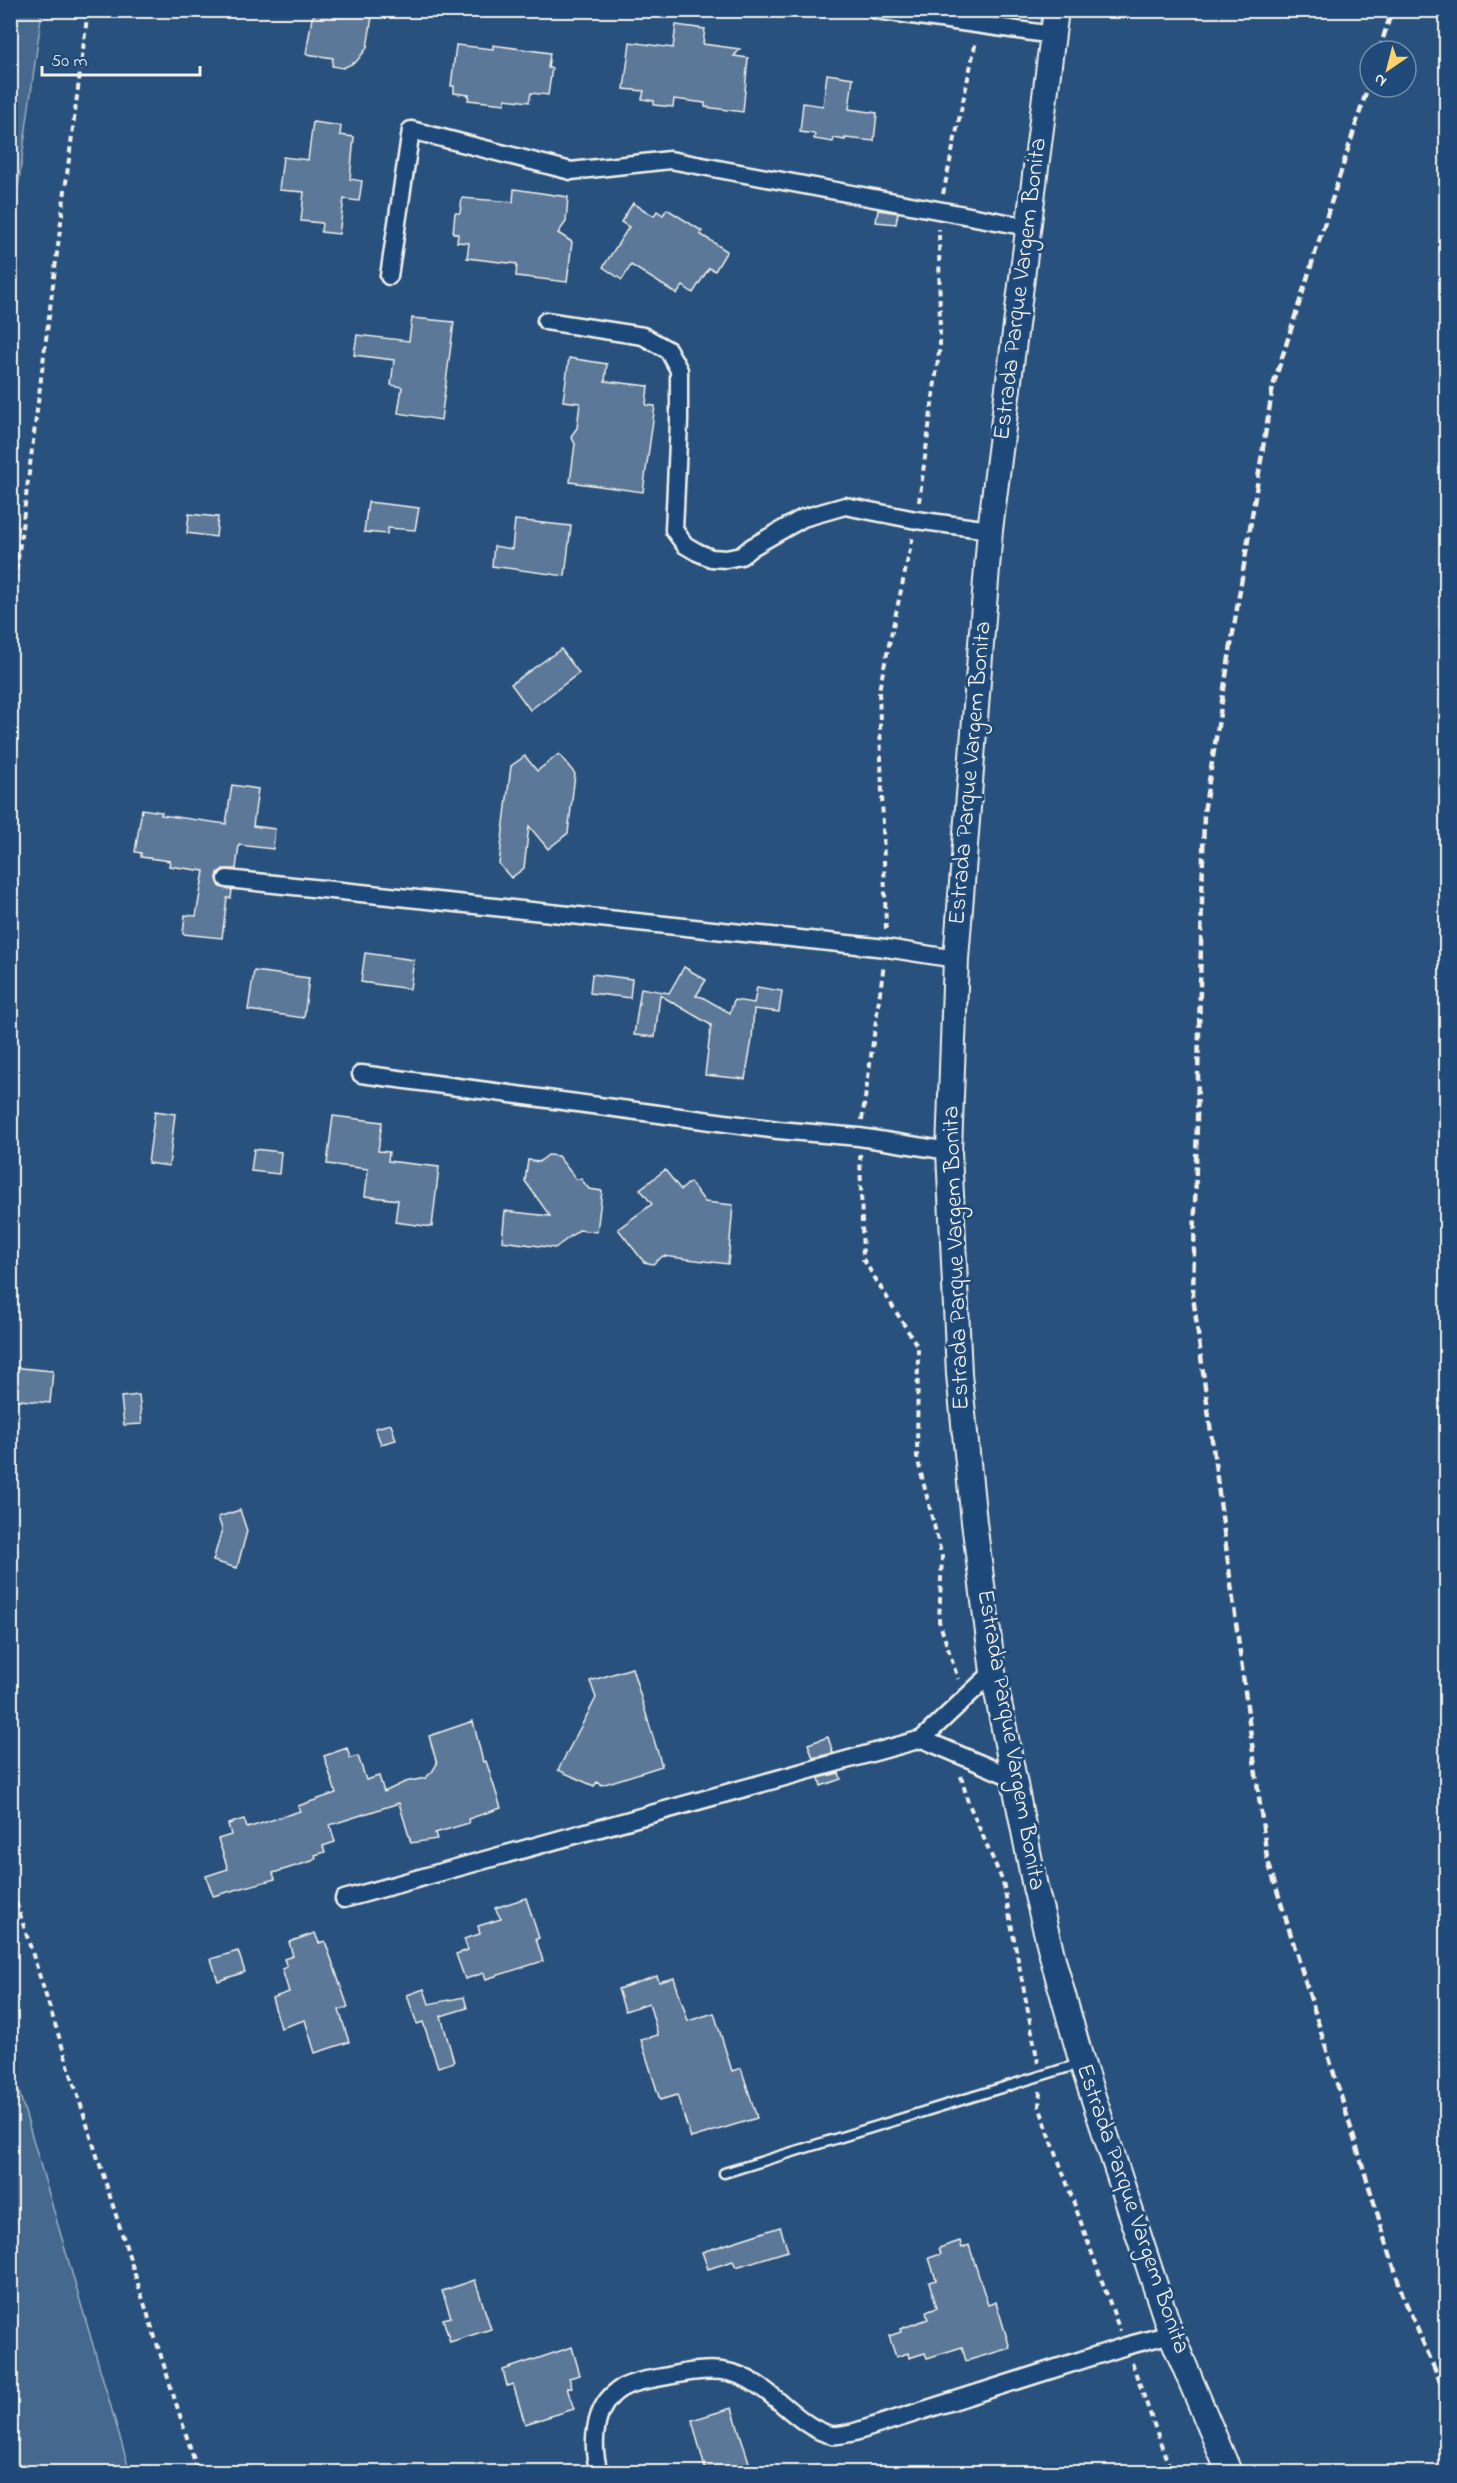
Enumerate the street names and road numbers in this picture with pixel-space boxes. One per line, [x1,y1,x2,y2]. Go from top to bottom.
street label: Estrada Parque Vargem Bonita [985,136,1057,442]
street label: Estrada Parque Vargem Bonita [940,620,1002,926]
street label: Estrada Parque Vargem Bonita [934,1105,980,1411]
street label: Estrada Parque Vargem Bonita [966,1587,1054,1893]
street label: Estrada Parque Vargem Bonita [1066,2059,1198,2359]

